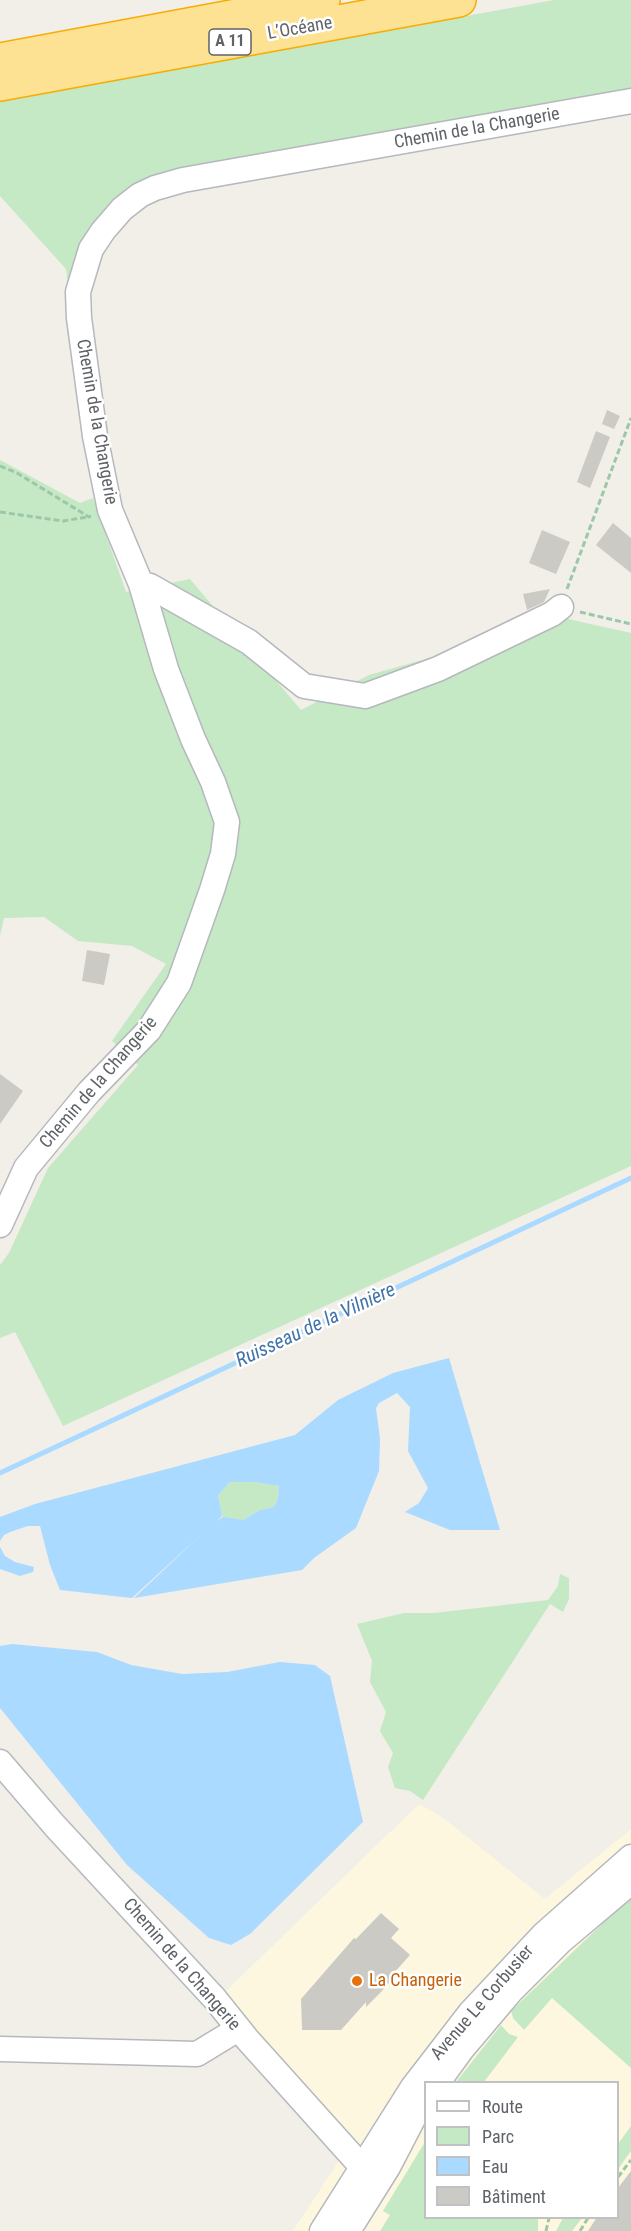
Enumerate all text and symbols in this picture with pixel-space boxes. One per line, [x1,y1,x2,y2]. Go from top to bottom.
street label: L’Océane [266,13,334,45]
road number: A 11 [209,29,251,55]
street label: Chemin de la Changerie [392,104,562,154]
street label: Chemin de la Changerie [71,337,121,507]
street label: Chemin de la Changerie [36,1013,162,1153]
water label: Ruisseau de la Vilnière [232,1279,400,1373]
street label: Chemin de la Changerie [118,1895,244,2035]
street label: Avenue Le Corbusier [427,1941,539,2065]
place label: La Changerie [369,1970,462,1992]
marker: La Changerie [350,1974,364,1988]
legend [424,2081,619,2219]
text: Route [482,2096,523,2117]
text: Parc [482,2126,514,2147]
text: Eau [482,2156,508,2177]
text: Bâtiment [482,2186,546,2207]

